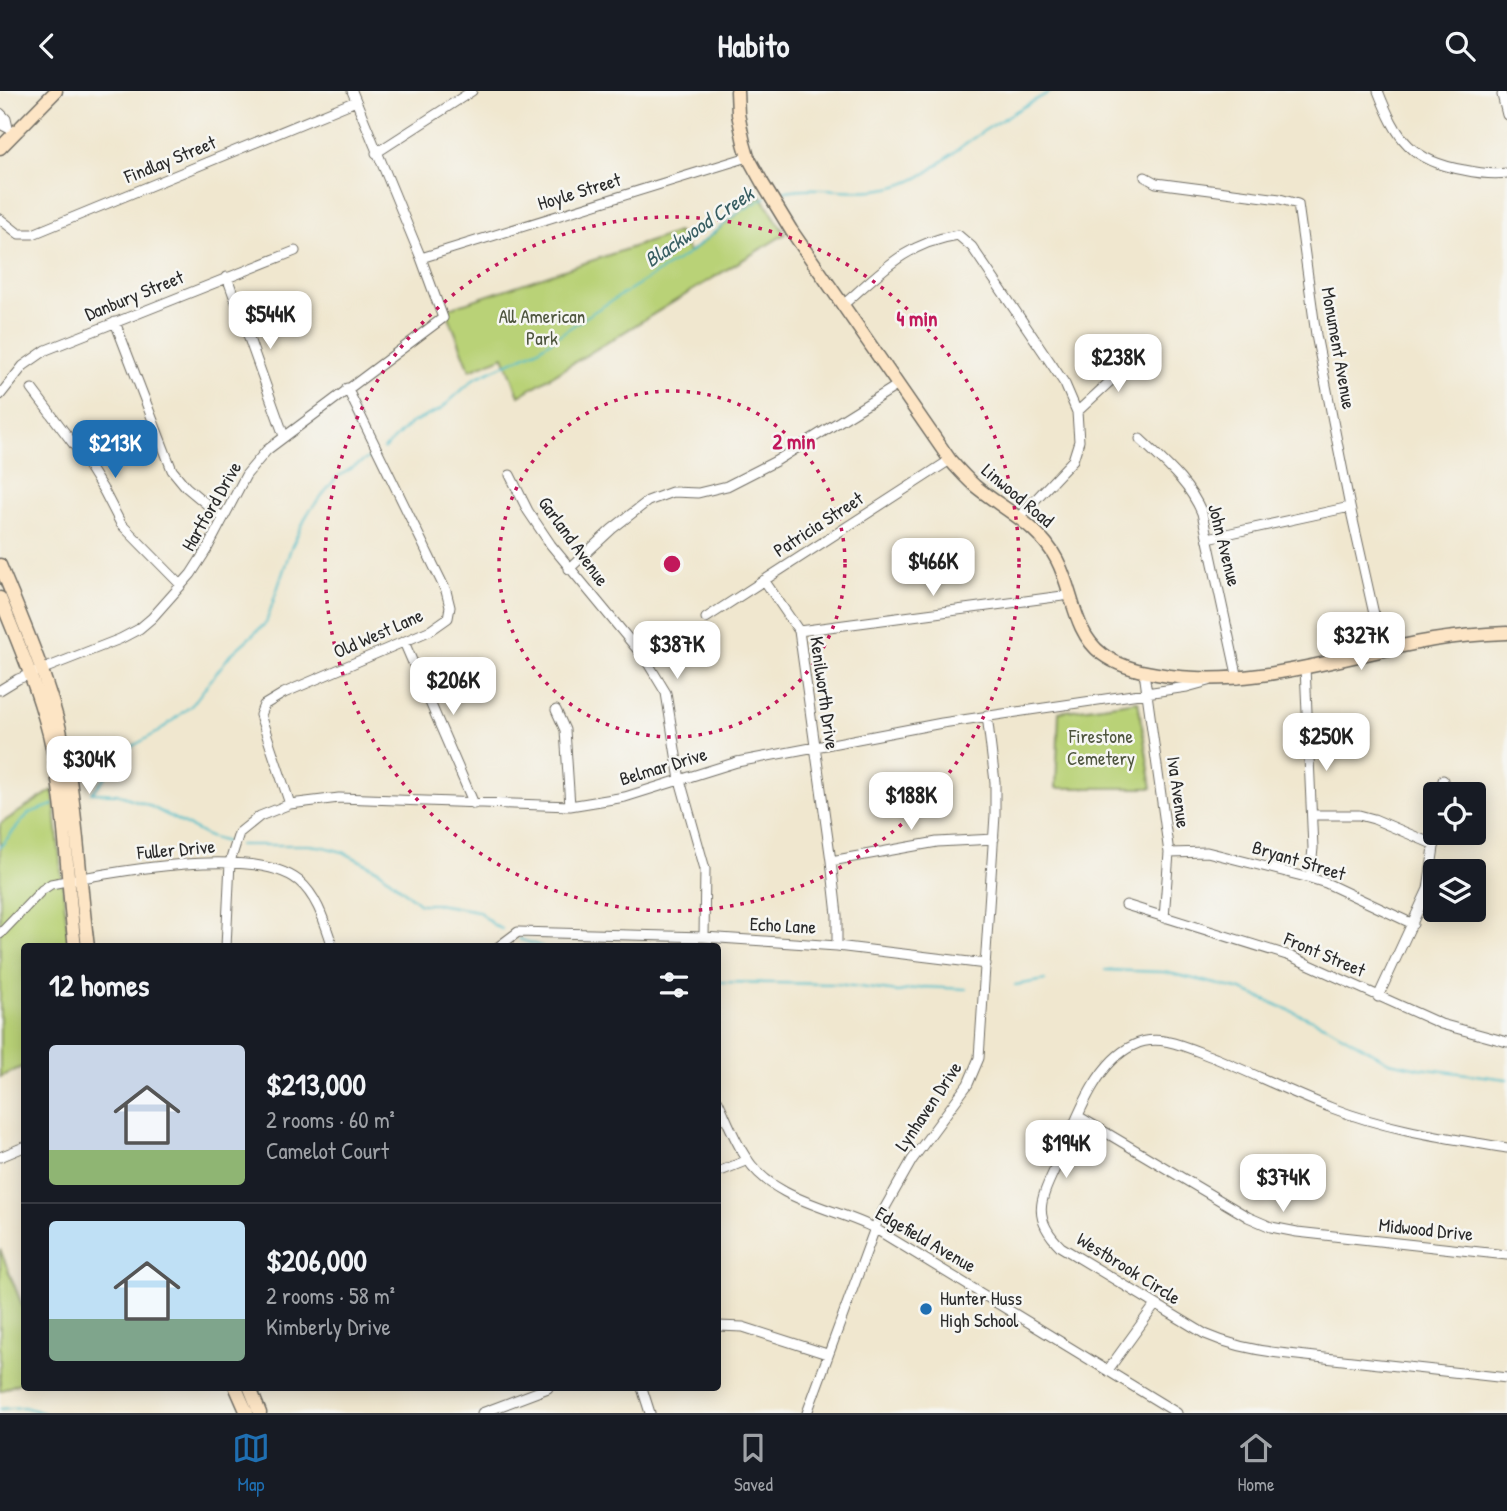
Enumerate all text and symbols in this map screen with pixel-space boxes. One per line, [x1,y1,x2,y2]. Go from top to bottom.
text: Habito [718,24,789,67]
icon: back [28,27,66,65]
icon: search [1441,27,1479,65]
street label: Findlay Street [119,129,220,190]
street label: Hoyle Street [534,166,624,216]
water label: Blackwood Creek [638,178,761,274]
street label: Danbury Street [81,263,188,327]
street label: Monument Avenue [1315,285,1363,411]
pin: $544K [221,292,319,351]
text: $544K [245,298,295,329]
park label: All American Park [499,303,585,351]
text: 4 min [896,304,938,333]
pin: $238K [1069,335,1167,394]
text: $238K [1091,341,1145,372]
pin: $213K [66,421,164,480]
text: $213K [88,427,142,458]
text: 2 min [772,427,816,456]
street label: Hartford Drive [175,456,247,556]
street label: Linwood Road [976,457,1060,533]
street label: Patricia Street [768,485,868,563]
street label: Garland Avenue [533,491,616,591]
street label: John Avenue [1202,501,1248,589]
pin: $466K [884,539,982,598]
text: $466K [908,545,958,576]
centre of rings [660,552,684,576]
street label: Old West Lane [329,602,427,664]
pin: $327K [1312,613,1410,672]
text: $327K [1333,619,1389,650]
pin: $387K [628,621,726,681]
text: $387K [649,628,705,659]
street label: Kenilworth Drive [804,635,846,752]
pin: $206K [404,657,502,717]
text: $206K [426,664,480,695]
pin: $250K [1277,713,1375,773]
text: $250K [1299,720,1353,751]
park label: Firestone Cemetery [1067,723,1135,771]
pin: $304K [40,737,138,796]
street label: Belmar Drive [616,740,710,792]
text: $304K [63,743,115,774]
street label: Iva Avenue [1161,755,1197,830]
pin: $188K [862,773,960,832]
text: $188K [885,779,937,810]
map controls [1423,782,1486,922]
button: locate [1423,782,1486,845]
street label: Fuller Drive [135,833,216,865]
street label: Bryant Street [1249,834,1349,887]
button: layers [1423,859,1486,922]
street label: Echo Lane [749,910,817,940]
street label: Front Street [1279,925,1370,983]
text: 12 homes [49,965,149,1005]
icon: filters [655,966,693,1004]
street label: Lynhaven Drive [888,1056,968,1156]
text: $213,000 [266,1064,366,1104]
icon: home [105,1073,189,1157]
text: 2 rooms · 60 m² [266,1104,395,1135]
pin: $194K [1017,1121,1115,1180]
text: $194K [1041,1127,1091,1158]
text: Camelot Court [266,1135,389,1166]
pin: $374K [1234,1155,1332,1214]
text: $374K [1256,1161,1310,1192]
street label: Edgefield Avenue [871,1200,981,1278]
street label: Midwood Drive [1378,1211,1475,1247]
street label: Westbrook Circle [1072,1226,1186,1310]
text: $206,000 [266,1240,367,1280]
icon: home [105,1249,189,1333]
text: 2 rooms · 58 m² [266,1280,395,1311]
place label: Hunter Huss High School [940,1285,1022,1333]
marker: Hunter Huss High School [918,1301,934,1317]
text: Kimberly Drive [266,1311,391,1342]
tab: Map [232,1429,270,1497]
tab: Saved [734,1429,773,1497]
tab: Home [1237,1429,1275,1497]

